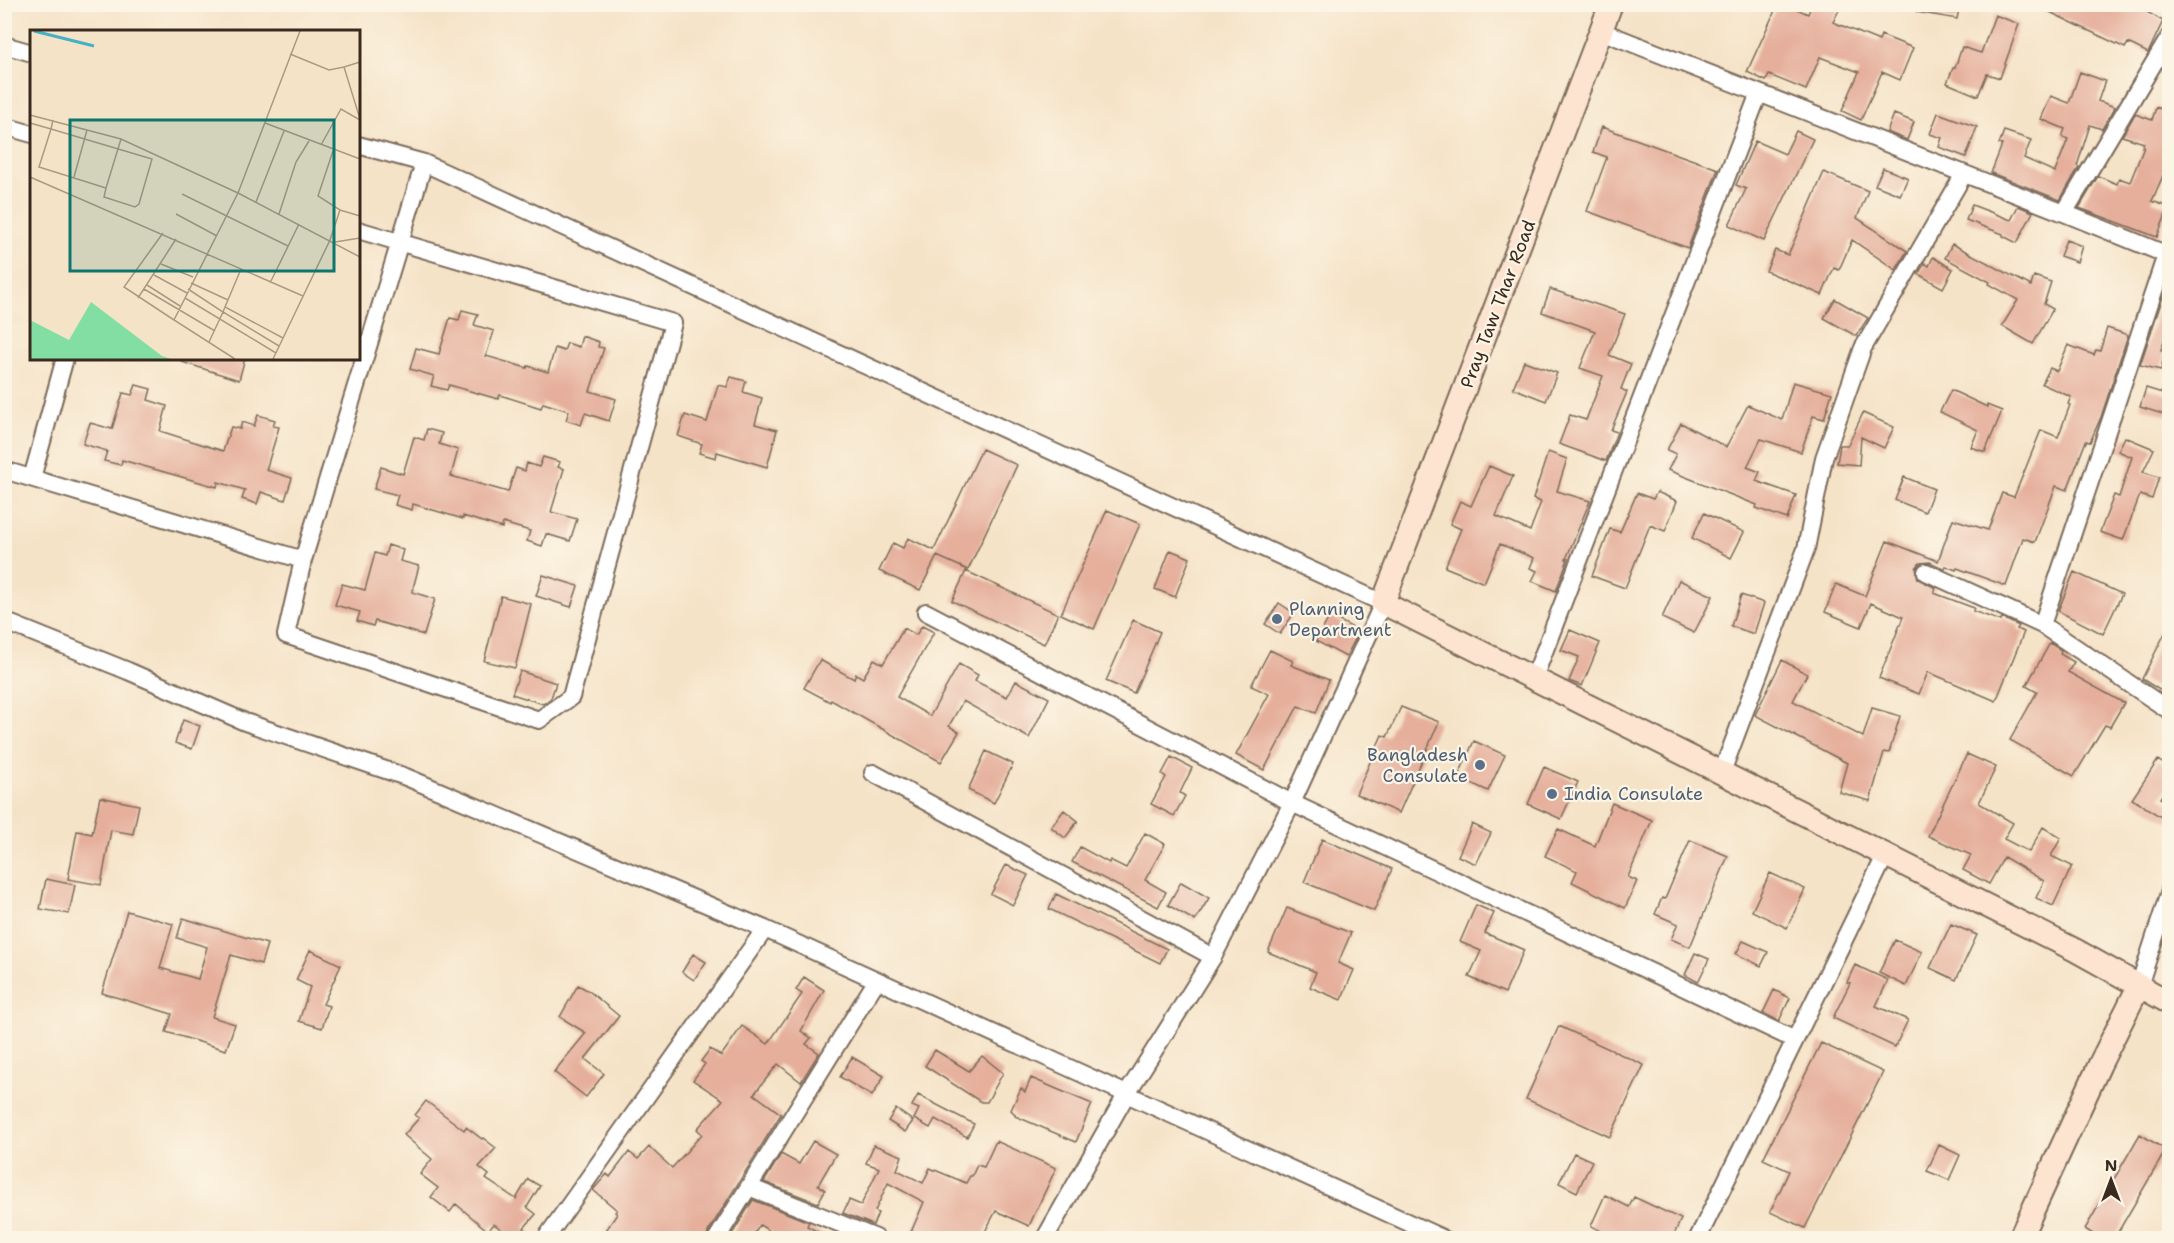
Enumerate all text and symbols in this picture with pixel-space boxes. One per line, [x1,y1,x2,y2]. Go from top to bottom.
inset map [30,30,360,360]
street label: Pray Taw Thar Road [1455,216,1541,392]
place label: Planning Department [1289,597,1392,642]
marker: Planning Department [1270,612,1284,626]
place label: Bangladesh Consulate [1367,743,1468,788]
marker: Bangladesh Consulate [1473,758,1487,772]
place label: India Consulate [1564,782,1703,806]
marker: India Consulate [1545,787,1559,801]
north arrow [2081,1150,2141,1210]
text: N [2105,1155,2117,1176]

